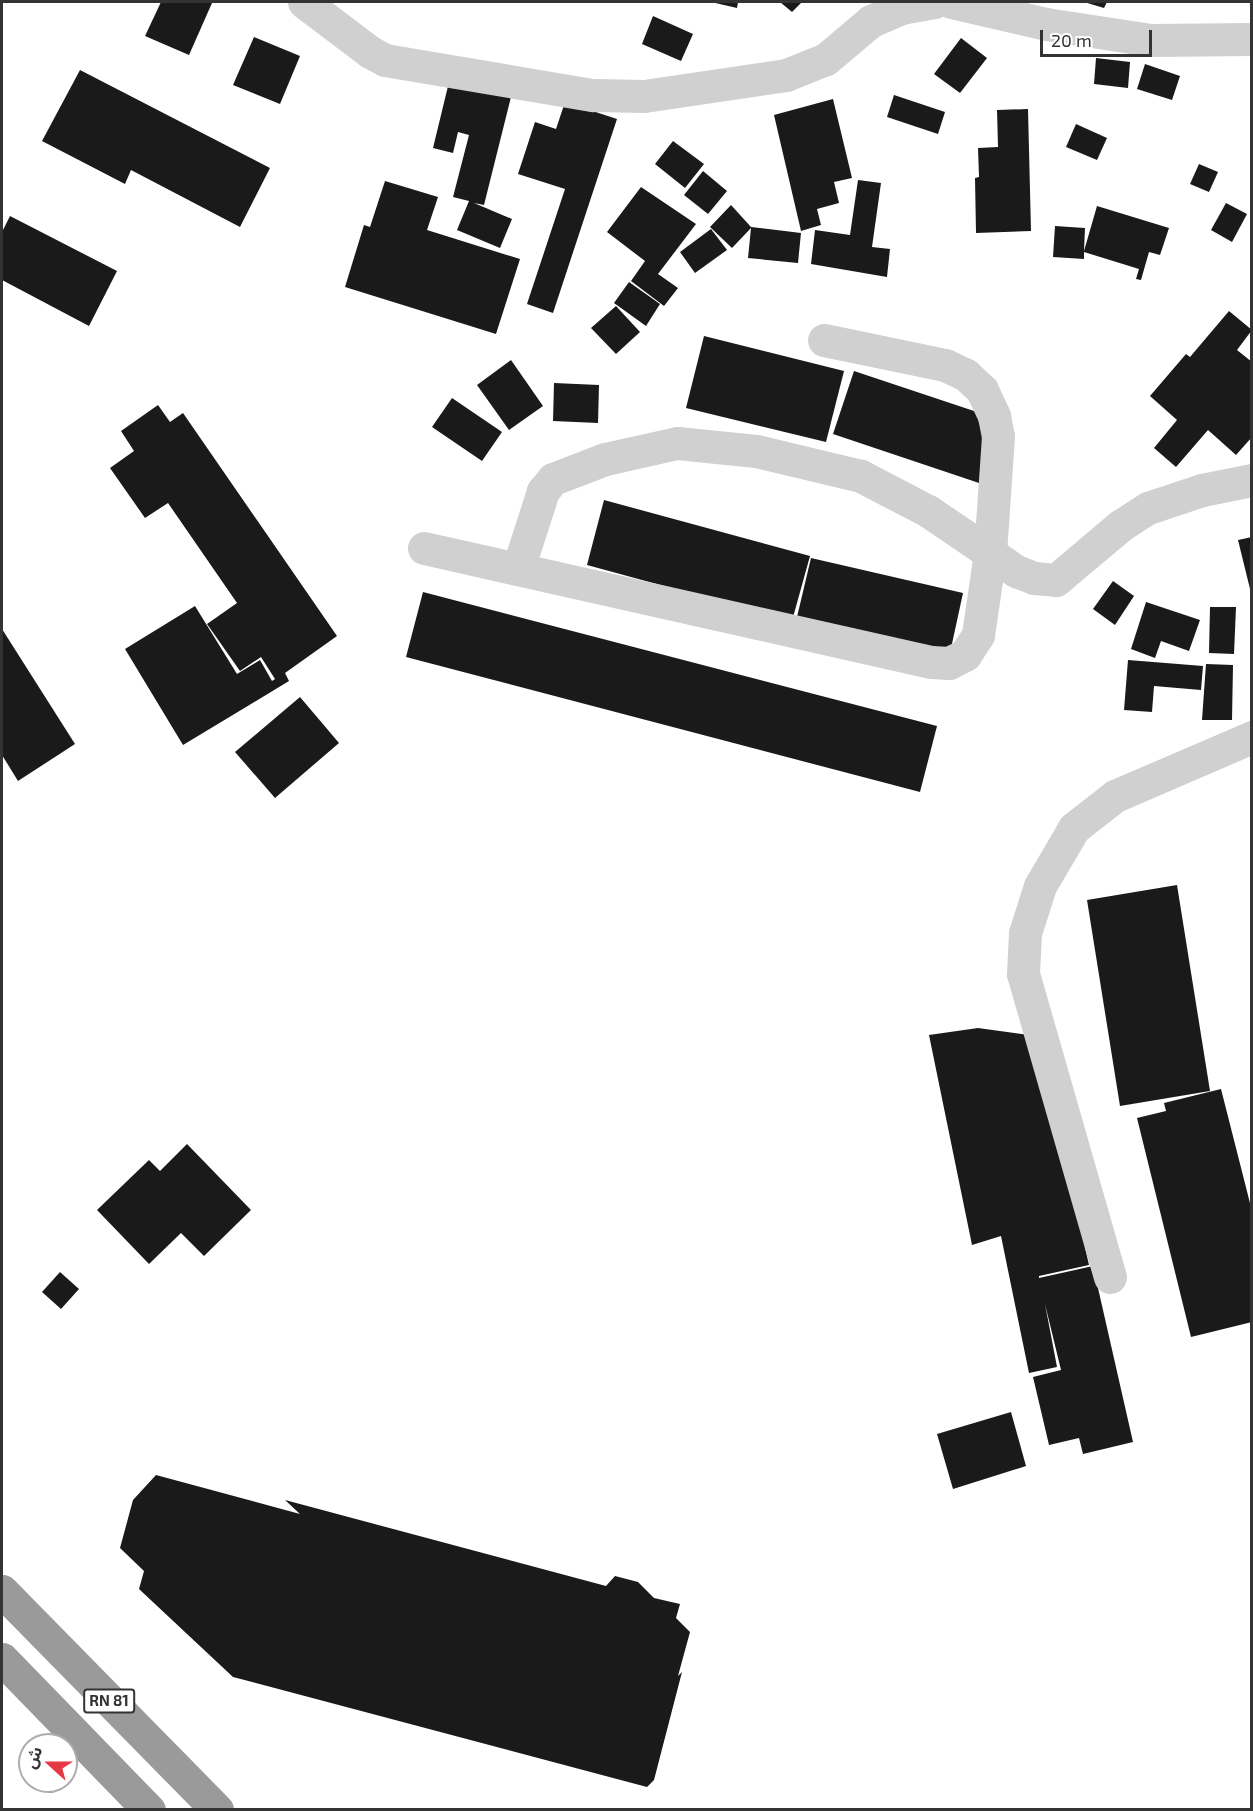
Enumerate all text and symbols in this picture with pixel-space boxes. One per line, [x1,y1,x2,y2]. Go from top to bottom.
scale bar [1043,18,1156,56]
text: 20 m [1051,29,1092,51]
road number: RN 81 [82,1689,136,1713]
north arrow [18,1733,78,1793]
text: ش [20,1743,45,1771]

